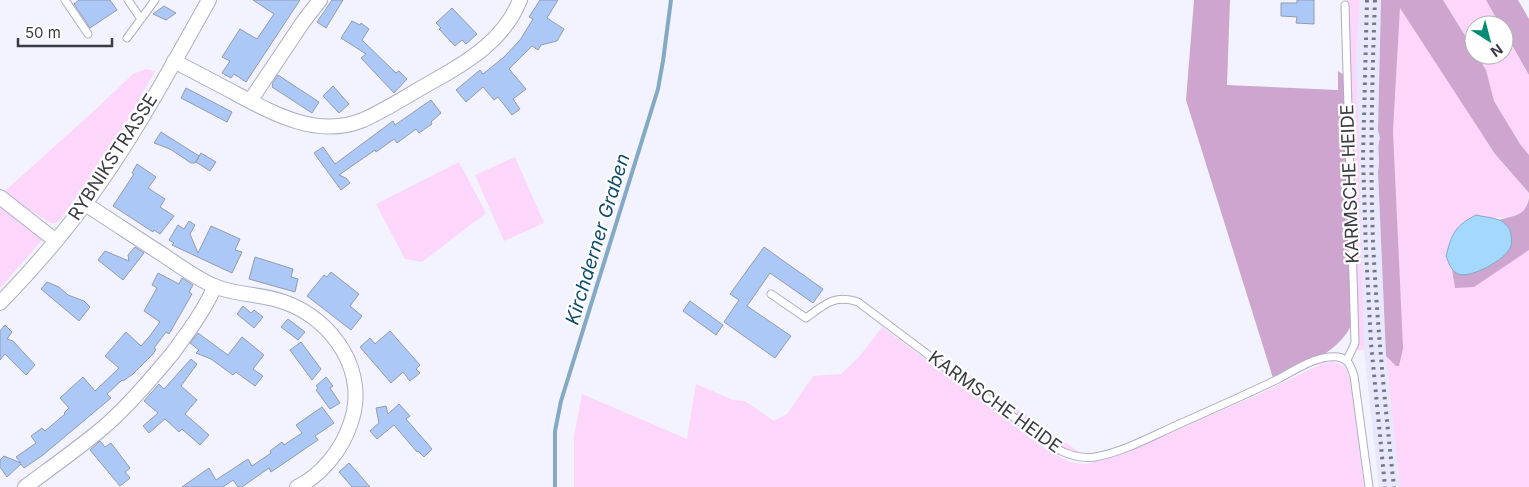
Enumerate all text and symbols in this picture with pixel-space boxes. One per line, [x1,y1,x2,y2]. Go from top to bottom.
scale bar [18,15,111,47]
north arrow [1464,15,1514,65]
text: 50 m [25,23,61,42]
text: N [1488,41,1506,61]
street label: RYBNIKSTRASSE [64,90,161,224]
street label: KARMSCHE HEIDE [1336,104,1363,264]
water label: Kirchderner Graben [560,151,634,328]
street label: KARMSCHE HEIDE [925,346,1066,457]

